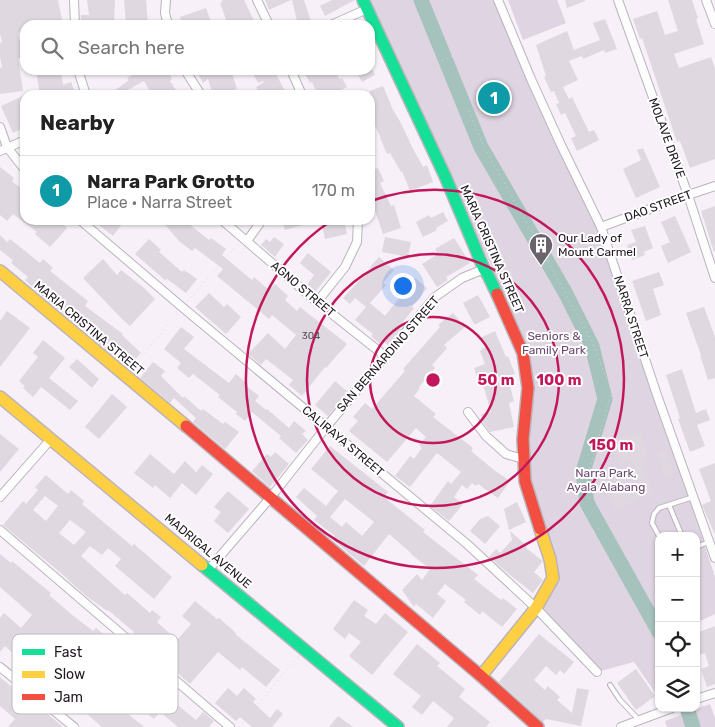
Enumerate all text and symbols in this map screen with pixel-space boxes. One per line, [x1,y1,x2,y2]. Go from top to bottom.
search box [20,20,375,75]
icon: search [38,34,66,62]
text: Search here [78,36,185,59]
pin: 1 [478,79,510,117]
street label: MOLAVE DRIVE [646,96,688,180]
text: Nearby [40,110,115,135]
text: Narra Park Grotto [87,170,255,193]
text: 1 [52,181,60,200]
text: 170 m [312,181,355,200]
street label: MARIA CRISTINA STREET [457,183,527,315]
street label: DAO STREET [622,187,694,225]
text: Place · Narra Street [87,193,232,212]
place label: Our Lady of Mount Carmel [558,231,636,259]
building icon: Our Lady of Mount Carmel [528,232,554,266]
street label: AGNO STREET [268,258,338,320]
your location [390,273,416,299]
street label: NARRA STREET [611,274,651,360]
street label: MARIA CRISTINA STREET [31,278,147,378]
street label: SAN BERNARDINO STREET [334,293,442,415]
park label: Seniors & Family Park [522,329,587,357]
house number: 304 [302,330,320,342]
centre of rings [424,371,442,389]
text: 50 m [478,371,514,389]
text: 100 m [537,371,581,389]
street label: CALIRAYA STREET [299,403,387,479]
text: 150 m [589,436,633,454]
park label: Narra Park, Ayala Alabang [567,466,645,494]
street label: MADRIGAL AVENUE [162,511,254,591]
map controls [655,532,700,712]
button: + [655,532,700,577]
button: − [655,577,700,622]
button: locate [655,622,700,667]
legend [12,634,178,714]
text: Fast [54,644,83,661]
text: Slow [54,666,85,683]
button: layers [655,667,700,712]
text: Jam [54,689,83,706]

